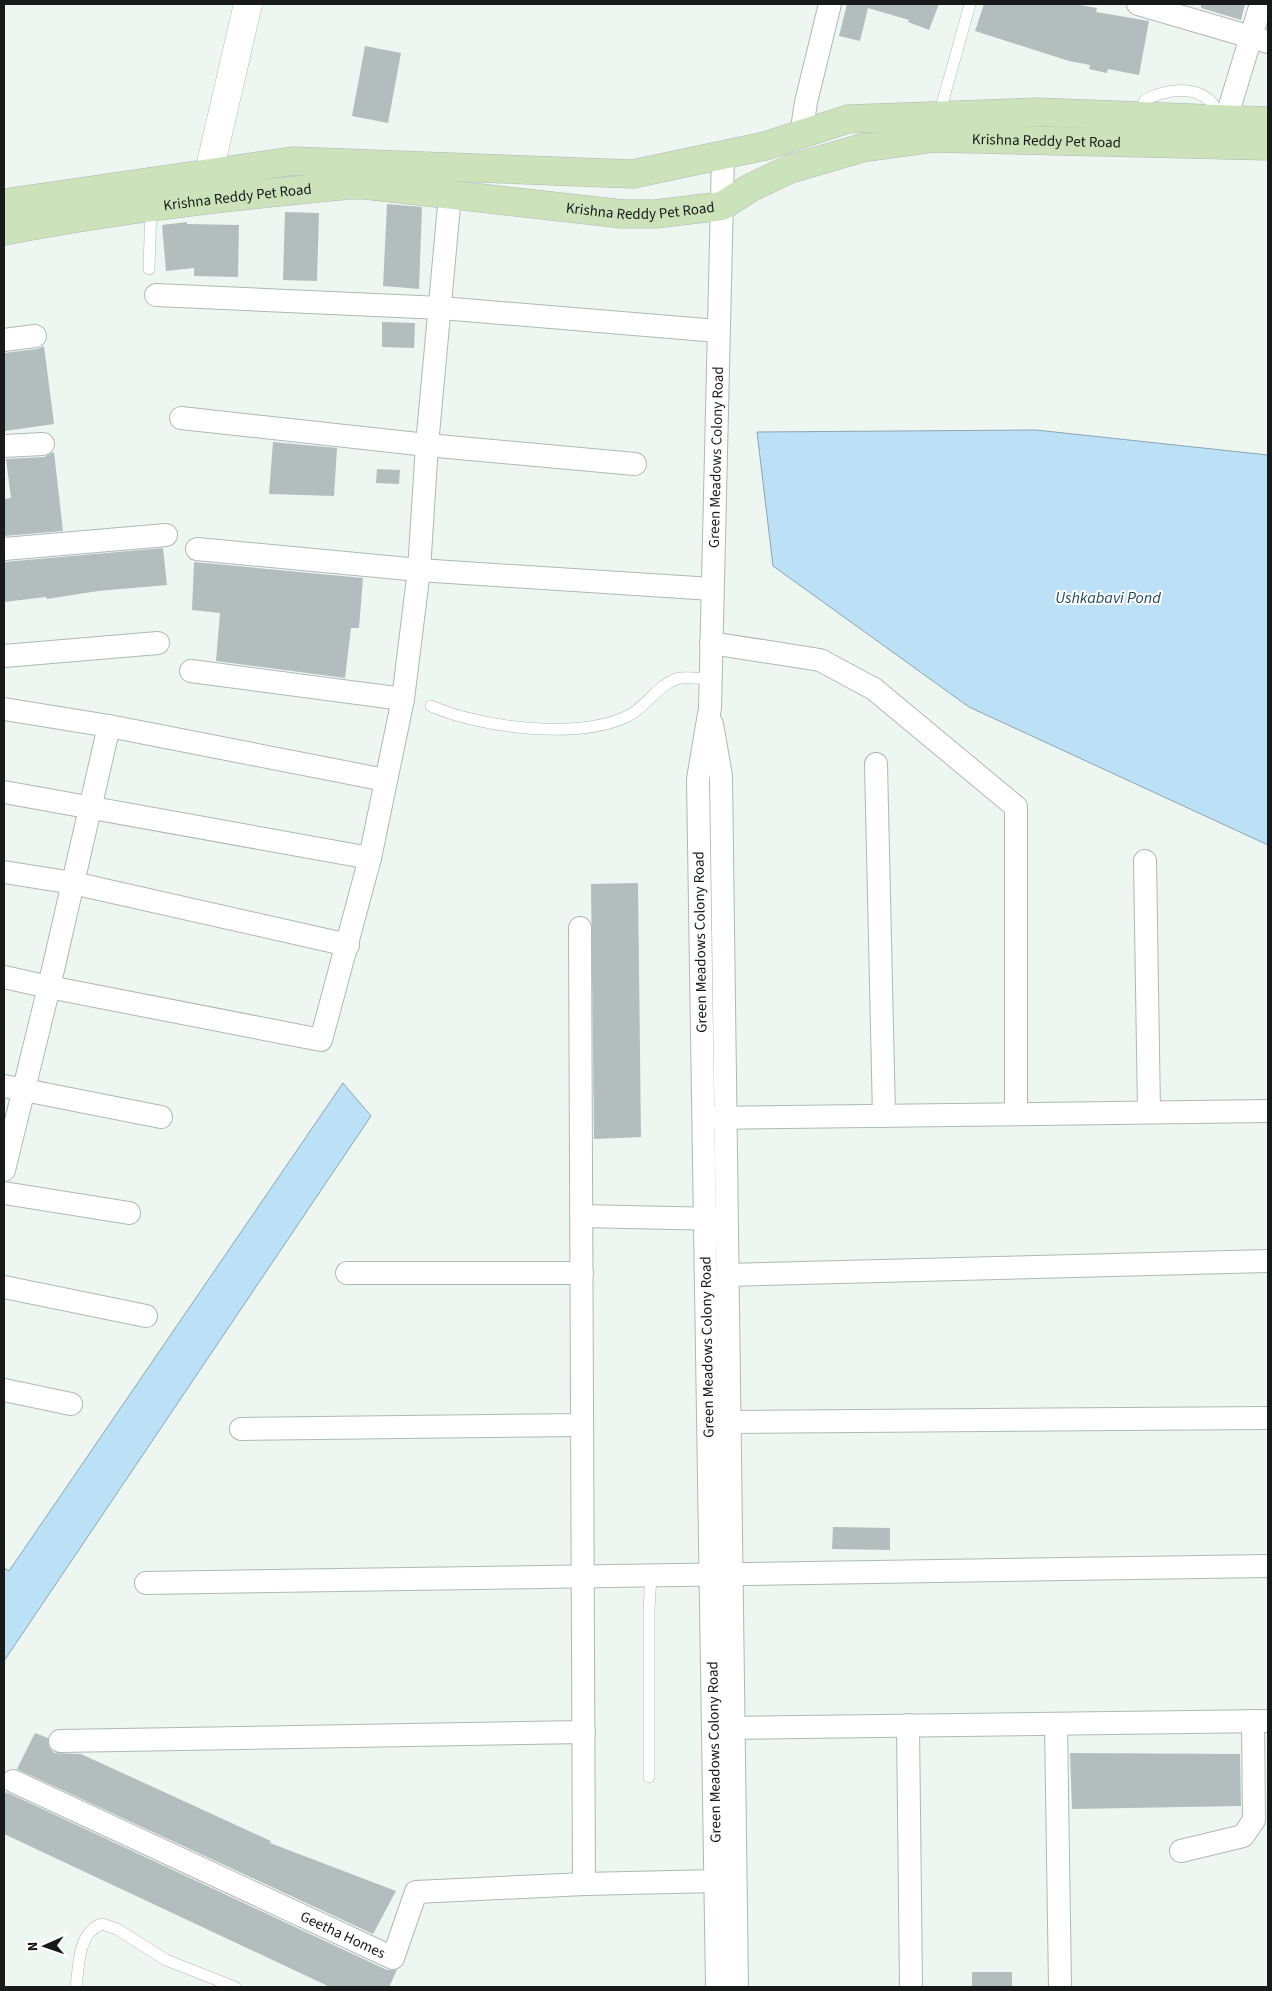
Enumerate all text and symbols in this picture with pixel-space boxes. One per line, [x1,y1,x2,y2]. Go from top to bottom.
street label: Krishna Reddy Pet Road [972,129,1121,153]
street label: Krishna Reddy Pet Road [162,179,313,216]
street label: Krishna Reddy Pet Road [565,197,716,225]
street label: Green Meadows Colony Road [704,366,729,548]
water label: Ushkabavi Pond [1055,587,1161,609]
street label: Green Meadows Colony Road [688,851,713,1033]
street label: Green Meadows Colony Road [695,1256,720,1438]
street label: Green Meadows Colony Road [702,1661,727,1843]
street label: Geetha Homes [297,1906,389,1964]
north arrow [20,1921,70,1971]
text: N [23,1941,43,1951]

